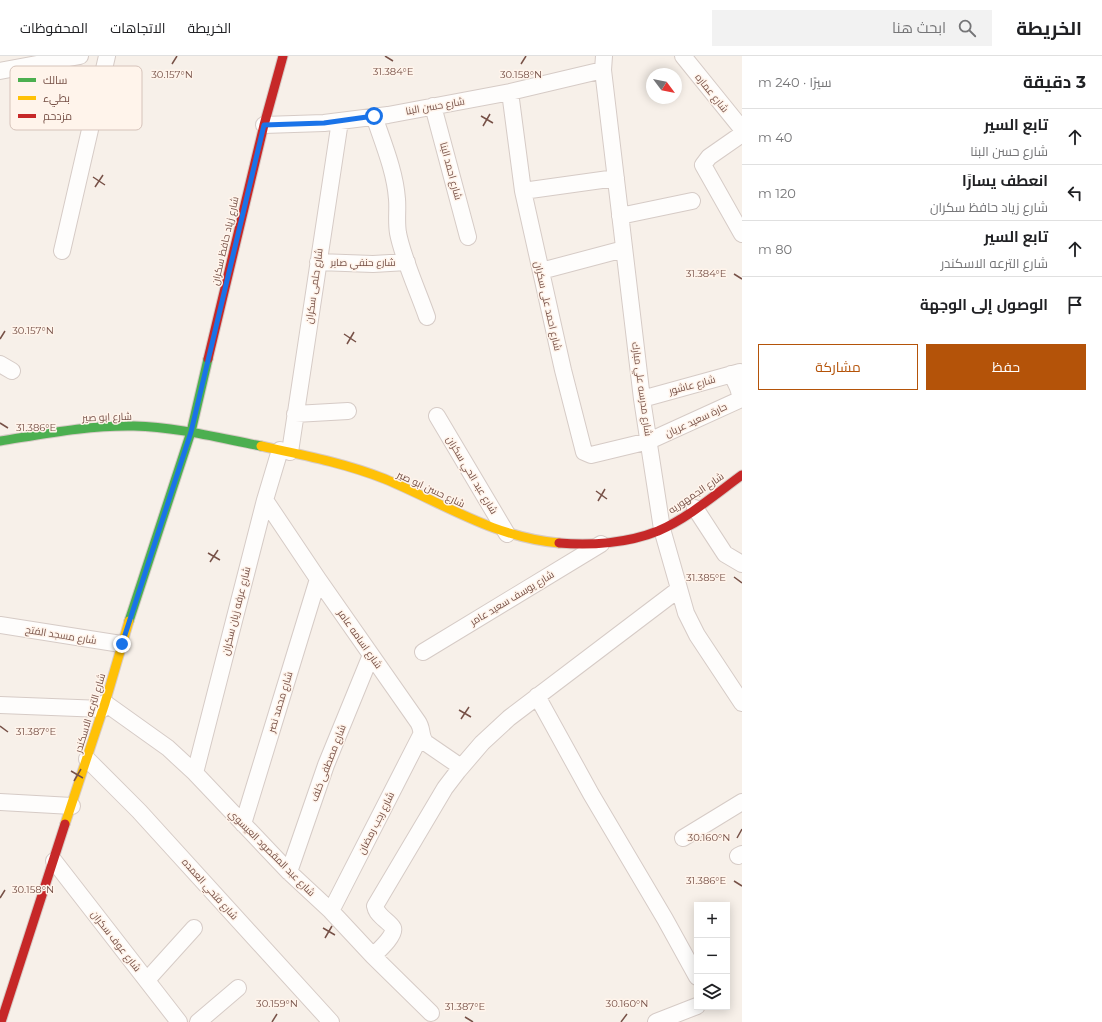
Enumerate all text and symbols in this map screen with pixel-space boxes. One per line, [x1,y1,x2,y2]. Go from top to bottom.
search box [712,10,992,46]
icon: search [956,17,978,39]
text: الخريطة [1016,17,1082,40]
text: ابحث هنا [892,18,946,37]
text: المحفوظات [20,19,88,37]
text: الاتجاهات [110,19,166,37]
text: الخريطة [188,19,231,37]
text: 31.384°E [373,65,414,78]
legend [10,66,142,130]
text: 30.157°N [151,68,193,81]
text: 30.158°N [500,68,542,81]
north arrow [646,68,682,104]
street label: شارع عماره [692,71,732,115]
text: 3 دقيقة [1023,72,1086,92]
text: سالك [43,73,67,87]
text: سيرًا · 240 m [758,74,832,90]
text: بطيء [43,91,70,107]
street label: شارع حسن البنا [404,94,466,118]
route start [365,107,383,125]
text: مزدحم [43,109,72,124]
text: تابع السير [984,115,1048,134]
icon: ahead [1064,126,1086,148]
text: 40 m [758,129,792,145]
street label: شارع احمد البنا [437,141,465,201]
text: شارع حسن البنا [970,143,1048,159]
text: انعطف يسارًا [962,171,1048,190]
icon: left [1064,182,1086,204]
text: 120 m [758,185,796,201]
street label: شارع زياد حافظ سكران [208,195,242,287]
text: شارع زياد حافظ سكران [930,199,1048,215]
text: تابع السير [984,227,1048,246]
icon: ahead [1064,238,1086,260]
text: 80 m [758,241,792,257]
street label: شارع حلمى سكران [302,247,326,325]
text: شارع الترعه الاسكندر [941,255,1048,271]
street label: شارع حنفي صابر [329,256,396,270]
street label: شارع احمد على سكران [531,260,565,352]
text: 31.384°E [686,267,727,280]
icon: arrive [1064,294,1086,316]
text: الوصول إلى الوجهة [920,295,1048,314]
text: 30.157°N [12,324,54,337]
street label: شارع مدرسه علي مبارك [628,341,655,437]
button: مشاركة [758,344,918,390]
button: حفظ [926,344,1086,390]
street label: شارع عاشور [666,373,717,398]
street label: حارة سعيد عريان [663,400,729,440]
street label: شارع ابو صير [81,410,132,424]
text: 31.386°E [16,421,56,434]
street label: شارع عبد الحي سكران [443,434,500,517]
street label: شارع حسن ابو صير [394,467,467,510]
street label: شارع الجمهوريه [666,470,726,516]
street label: شارع عرفه زيان سكران [219,565,253,657]
street label: شارع يوسف سعيد عامر [467,568,556,629]
text: 31.385°E [686,571,726,584]
street label: شارع اسامه عامر [334,606,385,671]
street label: شارع مسجد الفتح [24,623,98,647]
route end [113,635,131,653]
street label: شارع محمد نصر [264,670,295,735]
street label: شارع الترعه الاسكندر [71,672,108,755]
street label: شارع مصطفى خلف [307,723,349,803]
text: 31.387°E [16,725,56,738]
street label: شارع رجب رمضان [355,790,397,856]
street label: شارع عبد المقصود العيسوي [225,807,318,900]
text: 30.160°N [688,831,730,844]
street label: شارع فتحي العمده [178,856,241,923]
text: 31.386°E [686,874,726,887]
text: 30.158°N [12,883,54,896]
map controls [694,902,730,1010]
button: + [694,902,730,938]
street label: شارع عوف سكران [88,908,144,974]
button: − [694,938,730,974]
button: layers [694,974,730,1010]
text: 30.159°N [256,997,298,1010]
text: 30.160°N [606,997,648,1010]
text: 31.387°E [445,1000,485,1013]

